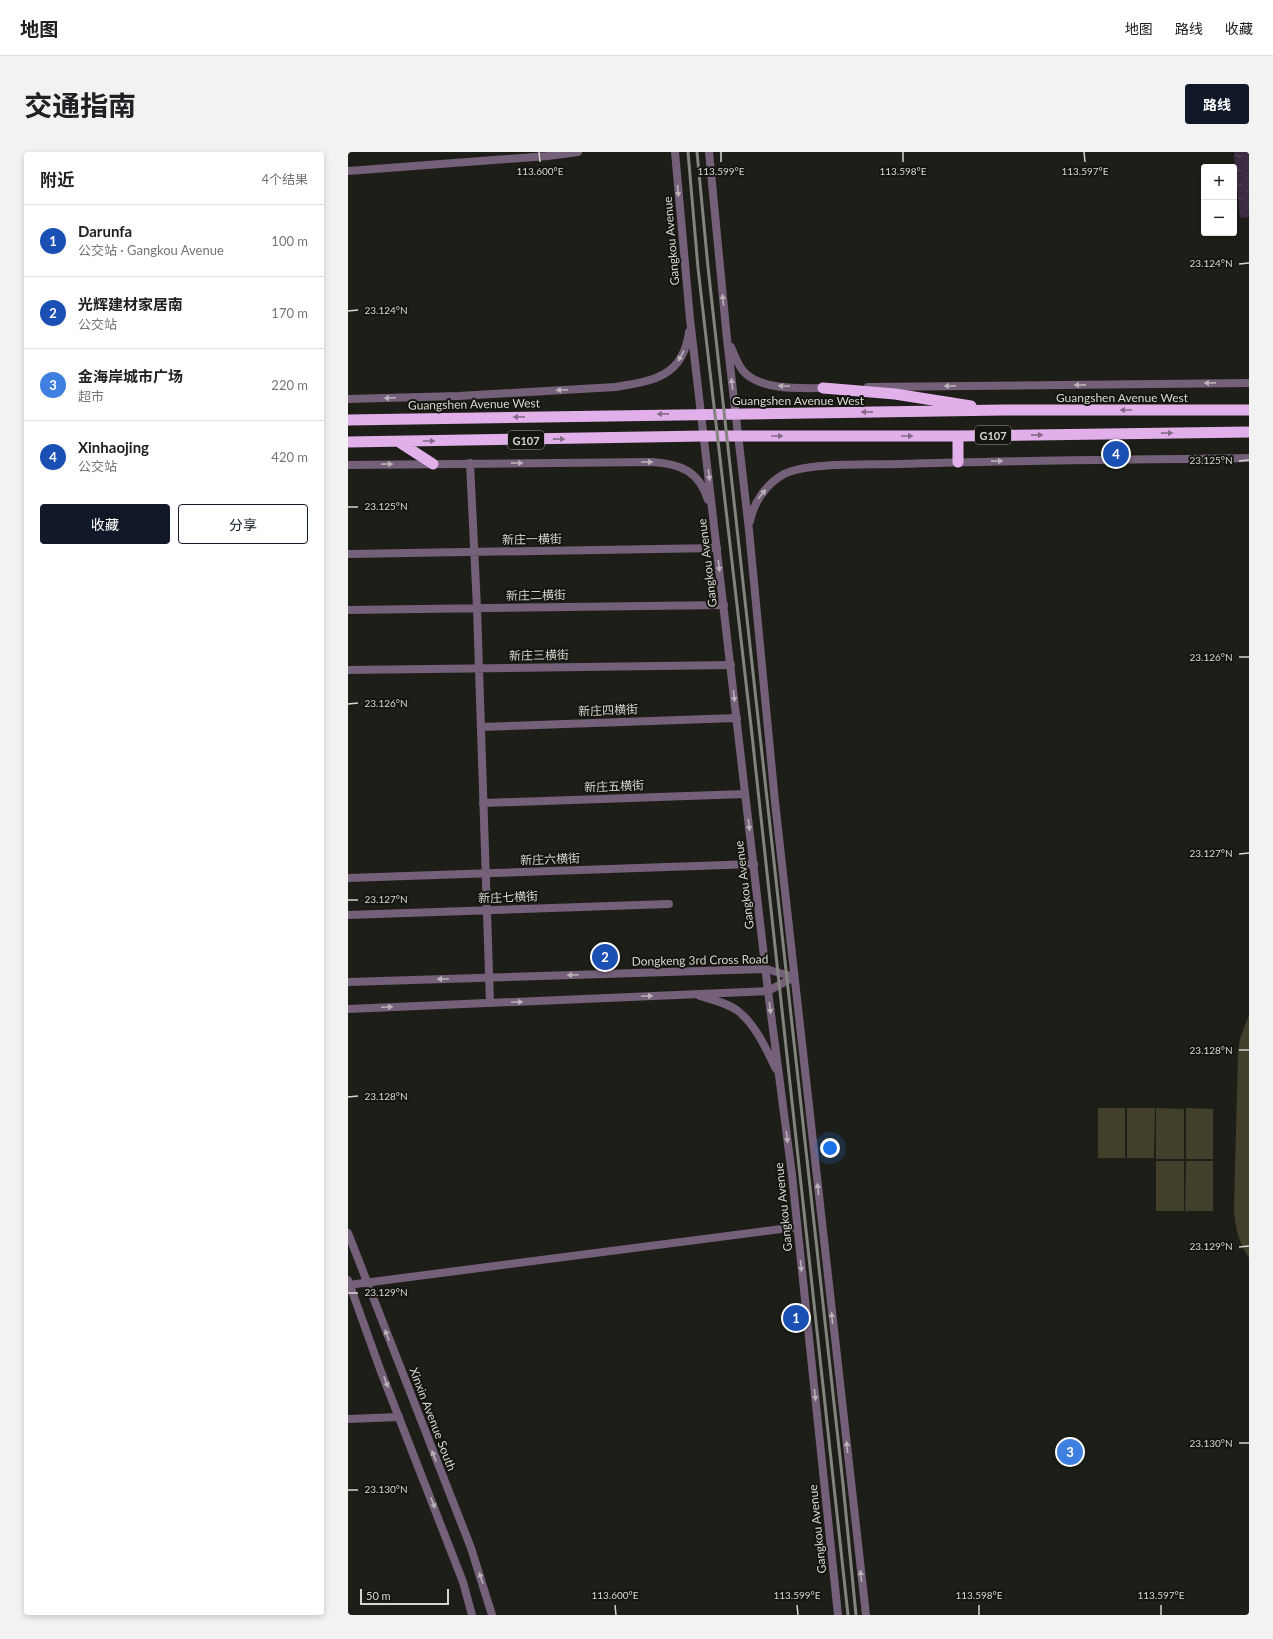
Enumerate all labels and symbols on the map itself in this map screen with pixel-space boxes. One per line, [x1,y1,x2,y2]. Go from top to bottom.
text: 113.600°E [516,165,564,177]
text: 113.599°E [697,165,745,177]
text: 113.598°E [879,165,927,177]
text: 113.597°E [1061,165,1109,177]
one-way arrow [675,185,682,197]
street label: Gangkou Avenue [660,196,682,286]
text: 23.124°N [1189,257,1233,269]
one-way arrow [720,294,727,306]
text: 23.124°N [364,304,408,316]
one-way arrow [678,350,684,362]
one-way arrow [729,378,735,390]
one-way arrow [1204,380,1216,387]
one-way arrow [1073,382,1086,388]
one-way arrow [778,383,790,390]
one-way arrow [943,383,956,389]
one-way arrow [555,387,568,393]
street label: Guangshen Avenue West [1056,390,1189,405]
street label: Guangshen Avenue West [732,393,865,408]
one-way arrow [384,394,396,401]
street label: Guangshen Avenue West [408,395,541,413]
one-way arrow [1119,407,1132,413]
one-way arrow [860,409,873,415]
one-way arrow [656,411,669,417]
one-way arrow [512,414,525,420]
road number: G107 [975,426,1011,444]
one-way arrow [1161,430,1174,436]
road number: G107 [508,431,544,449]
one-way arrow [1031,432,1044,438]
one-way arrow [771,433,784,439]
one-way arrow [901,433,914,439]
one-way arrow [553,436,566,442]
one-way arrow [423,438,436,444]
pin: 4 [1103,439,1129,469]
text: 23.125°N [1189,454,1233,466]
one-way arrow [991,458,1003,465]
one-way arrow [641,459,654,465]
one-way arrow [511,460,524,466]
one-way arrow [381,461,394,467]
one-way arrow [705,469,712,481]
one-way arrow [758,489,767,500]
text: 23.125°N [364,500,408,512]
street label: Gangkou Avenue [694,518,720,608]
street label: 新庄一横街 [502,531,562,547]
one-way arrow [716,560,722,573]
street label: 新庄二横街 [506,587,566,603]
street label: 新庄三横街 [509,647,569,663]
text: 23.126°N [1189,651,1233,663]
one-way arrow [731,690,737,702]
text: 23.126°N [364,697,408,709]
street label: 新庄四横街 [578,701,638,719]
street label: 新庄五横街 [584,777,644,795]
one-way arrow [746,819,752,831]
street label: Gangkou Avenue [731,840,757,930]
text: 23.127°N [1189,847,1233,859]
street label: 新庄六横街 [520,850,580,868]
street label: 新庄七横街 [478,888,538,906]
text: 23.127°N [364,893,408,905]
pin: 2 [592,942,618,972]
street label: Dongkeng 3rd Cross Road [631,951,769,969]
one-way arrow [566,972,579,978]
one-way arrow [436,976,449,982]
one-way arrow [641,993,653,1000]
one-way arrow [511,998,523,1005]
one-way arrow [767,1002,774,1014]
one-way arrow [381,1004,393,1011]
text: 23.128°N [1189,1044,1233,1056]
text: 23.128°N [364,1090,408,1102]
one-way arrow [784,1130,790,1143]
your location [820,1138,840,1158]
street label: Gangkou Avenue [771,1162,795,1252]
one-way arrow [815,1183,821,1195]
text: 23.129°N [1189,1240,1233,1252]
one-way arrow [798,1260,805,1272]
text: 23.129°N [364,1286,408,1298]
pin: 1 [783,1303,809,1333]
one-way arrow [829,1312,836,1324]
one-way arrow [384,1329,390,1341]
street label: Xinxin Avenue South [406,1365,460,1473]
one-way arrow [383,1377,389,1389]
one-way arrow [812,1389,818,1401]
pin: 3 [1057,1437,1083,1467]
text: 23.130°N [1189,1437,1233,1449]
one-way arrow [844,1441,850,1453]
one-way arrow [431,1450,437,1462]
text: 23.130°N [364,1483,408,1495]
street label: Gangkou Avenue [805,1484,829,1574]
one-way arrow [430,1498,436,1510]
one-way arrow [858,1570,865,1582]
one-way arrow [478,1571,484,1583]
scale bar [360,1587,449,1606]
text: 113.600°E [591,1589,639,1601]
text: 113.599°E [773,1589,821,1601]
text: 113.598°E [955,1589,1003,1601]
text: 113.597°E [1137,1589,1185,1601]

